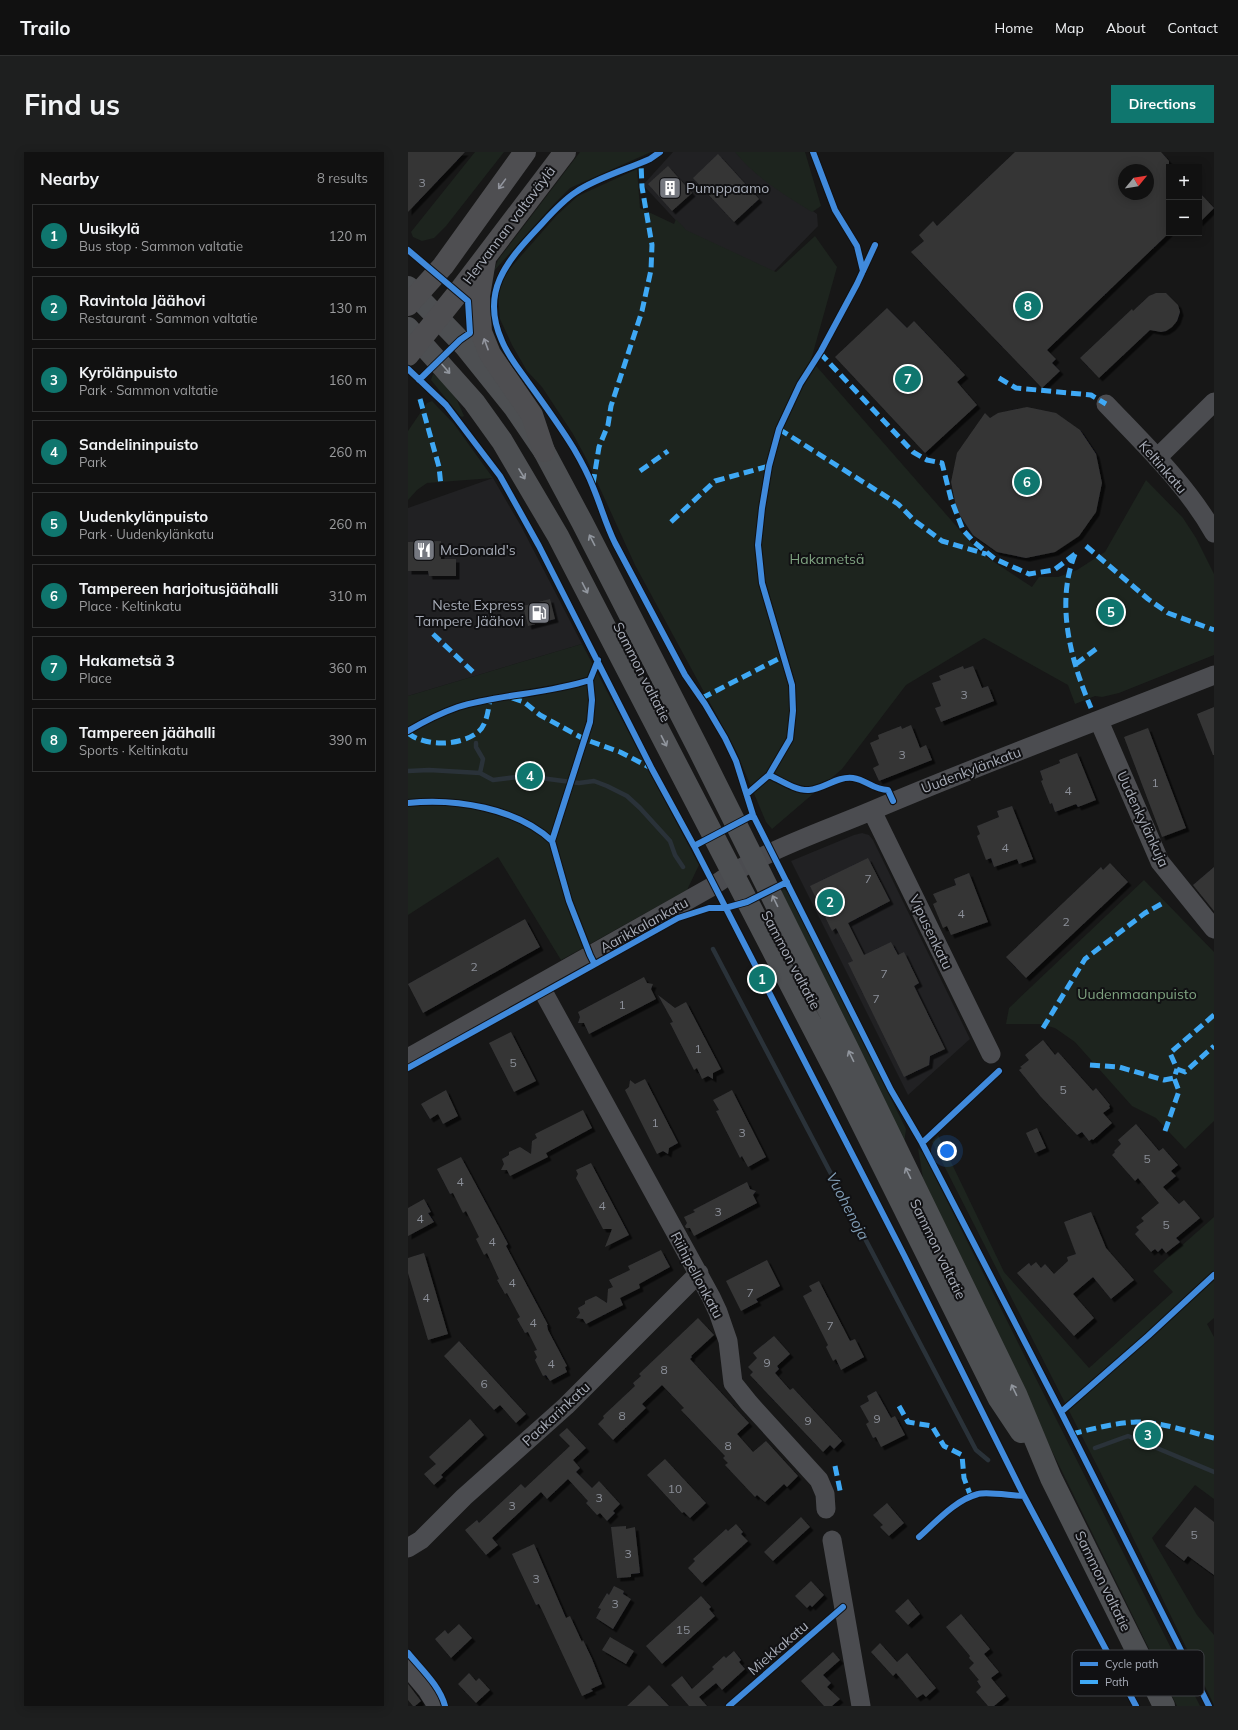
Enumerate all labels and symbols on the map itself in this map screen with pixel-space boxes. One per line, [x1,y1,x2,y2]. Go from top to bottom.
street label: Hervannan valtaväylä [459,162,559,288]
north arrow [1118,164,1154,200]
house number: 3 [418,175,426,190]
building icon: Pumppaamo [657,175,683,201]
one-way arrow [498,178,506,189]
place label: Pumppaamo [686,179,769,197]
pin: 8 [1015,291,1041,321]
one-way arrow [481,339,489,351]
one-way arrow [441,364,450,375]
pin: 7 [895,364,921,394]
street label: Keltinkatu [1135,437,1191,497]
pin: 6 [1014,467,1040,497]
one-way arrow [518,468,526,479]
one-way arrow [588,534,595,546]
restaurant icon: McDonald's [411,537,437,563]
place label: McDonald's [440,541,516,559]
park label: Hakametsä [790,550,864,568]
one-way arrow [582,582,589,594]
place label: Neste Express Tampere Jäähovi [415,596,524,630]
pin: 5 [1098,597,1124,627]
fuel station icon: Neste Express Tampere Jäähovi [526,600,552,626]
street label: Sammon valtatie [609,619,675,725]
house number: 3 [960,687,968,702]
one-way arrow [661,735,668,747]
street label: Uudenkylänkatu [919,743,1023,797]
house number: 3 [898,747,906,762]
pin: 4 [517,761,543,791]
street label: Uudenkylänkuja [1113,768,1173,870]
house number: 1 [1151,775,1159,790]
house number: 4 [1064,783,1072,798]
house number: 4 [1001,840,1009,855]
house number: 7 [864,871,872,886]
pin: 2 [817,887,843,917]
street label: Vipusenkatu [905,892,957,972]
street label: Aarikkalankatu [597,893,691,957]
one-way arrow [771,896,778,908]
house number: 4 [957,906,965,921]
street label: Sammon valtatie [757,907,825,1013]
house number: 2 [1062,914,1070,929]
house number: 2 [470,959,478,974]
pin: 1 [749,964,775,994]
house number: 7 [880,966,888,981]
park label: Uudenmaanpuisto [1077,985,1197,1003]
house number: 7 [872,991,880,1006]
house number: 1 [618,997,626,1012]
house number: 1 [694,1041,702,1056]
one-way arrow [847,1050,854,1062]
house number: 5 [509,1055,517,1070]
house number: 5 [1059,1082,1067,1097]
house number: 1 [651,1115,659,1130]
house number: 3 [738,1125,746,1140]
your location [937,1141,957,1161]
house number: 5 [1143,1151,1151,1166]
one-way arrow [904,1167,911,1179]
water label: Vuohenoja [822,1169,874,1243]
house number: 4 [456,1174,464,1189]
street label: Sammon valtatie [906,1196,970,1302]
house number: 4 [598,1198,606,1213]
house number: 3 [714,1204,722,1219]
house number: 4 [416,1211,424,1226]
house number: 5 [1162,1217,1170,1232]
street label: Riihipellonkatu [667,1229,727,1321]
house number: 4 [488,1234,496,1249]
house number: 4 [508,1275,516,1290]
house number: 7 [746,1285,754,1300]
house number: 4 [422,1290,430,1305]
house number: 4 [529,1315,537,1330]
house number: 7 [826,1318,834,1333]
house number: 9 [763,1355,771,1370]
house number: 4 [547,1356,555,1371]
house number: 8 [660,1362,668,1377]
house number: 6 [480,1376,488,1391]
street label: Paakarinkatu [518,1378,594,1450]
one-way arrow [1010,1385,1017,1397]
house number: 8 [618,1408,626,1423]
house number: 9 [873,1411,881,1426]
house number: 9 [804,1413,812,1428]
pin: 3 [1135,1420,1161,1450]
house number: 8 [724,1438,732,1453]
house number: 10 [668,1481,682,1496]
house number: 3 [595,1490,603,1505]
house number: 3 [508,1498,516,1513]
house number: 5 [1190,1527,1198,1542]
street label: Sammon valtatie [1071,1528,1135,1634]
house number: 3 [624,1546,632,1561]
house number: 3 [532,1571,540,1586]
house number: 3 [611,1596,619,1611]
street label: Miekkakatu [744,1617,812,1679]
house number: 15 [676,1622,690,1637]
legend [1072,1650,1204,1696]
text: Cycle path [1105,1657,1158,1671]
text: Path [1105,1675,1129,1689]

